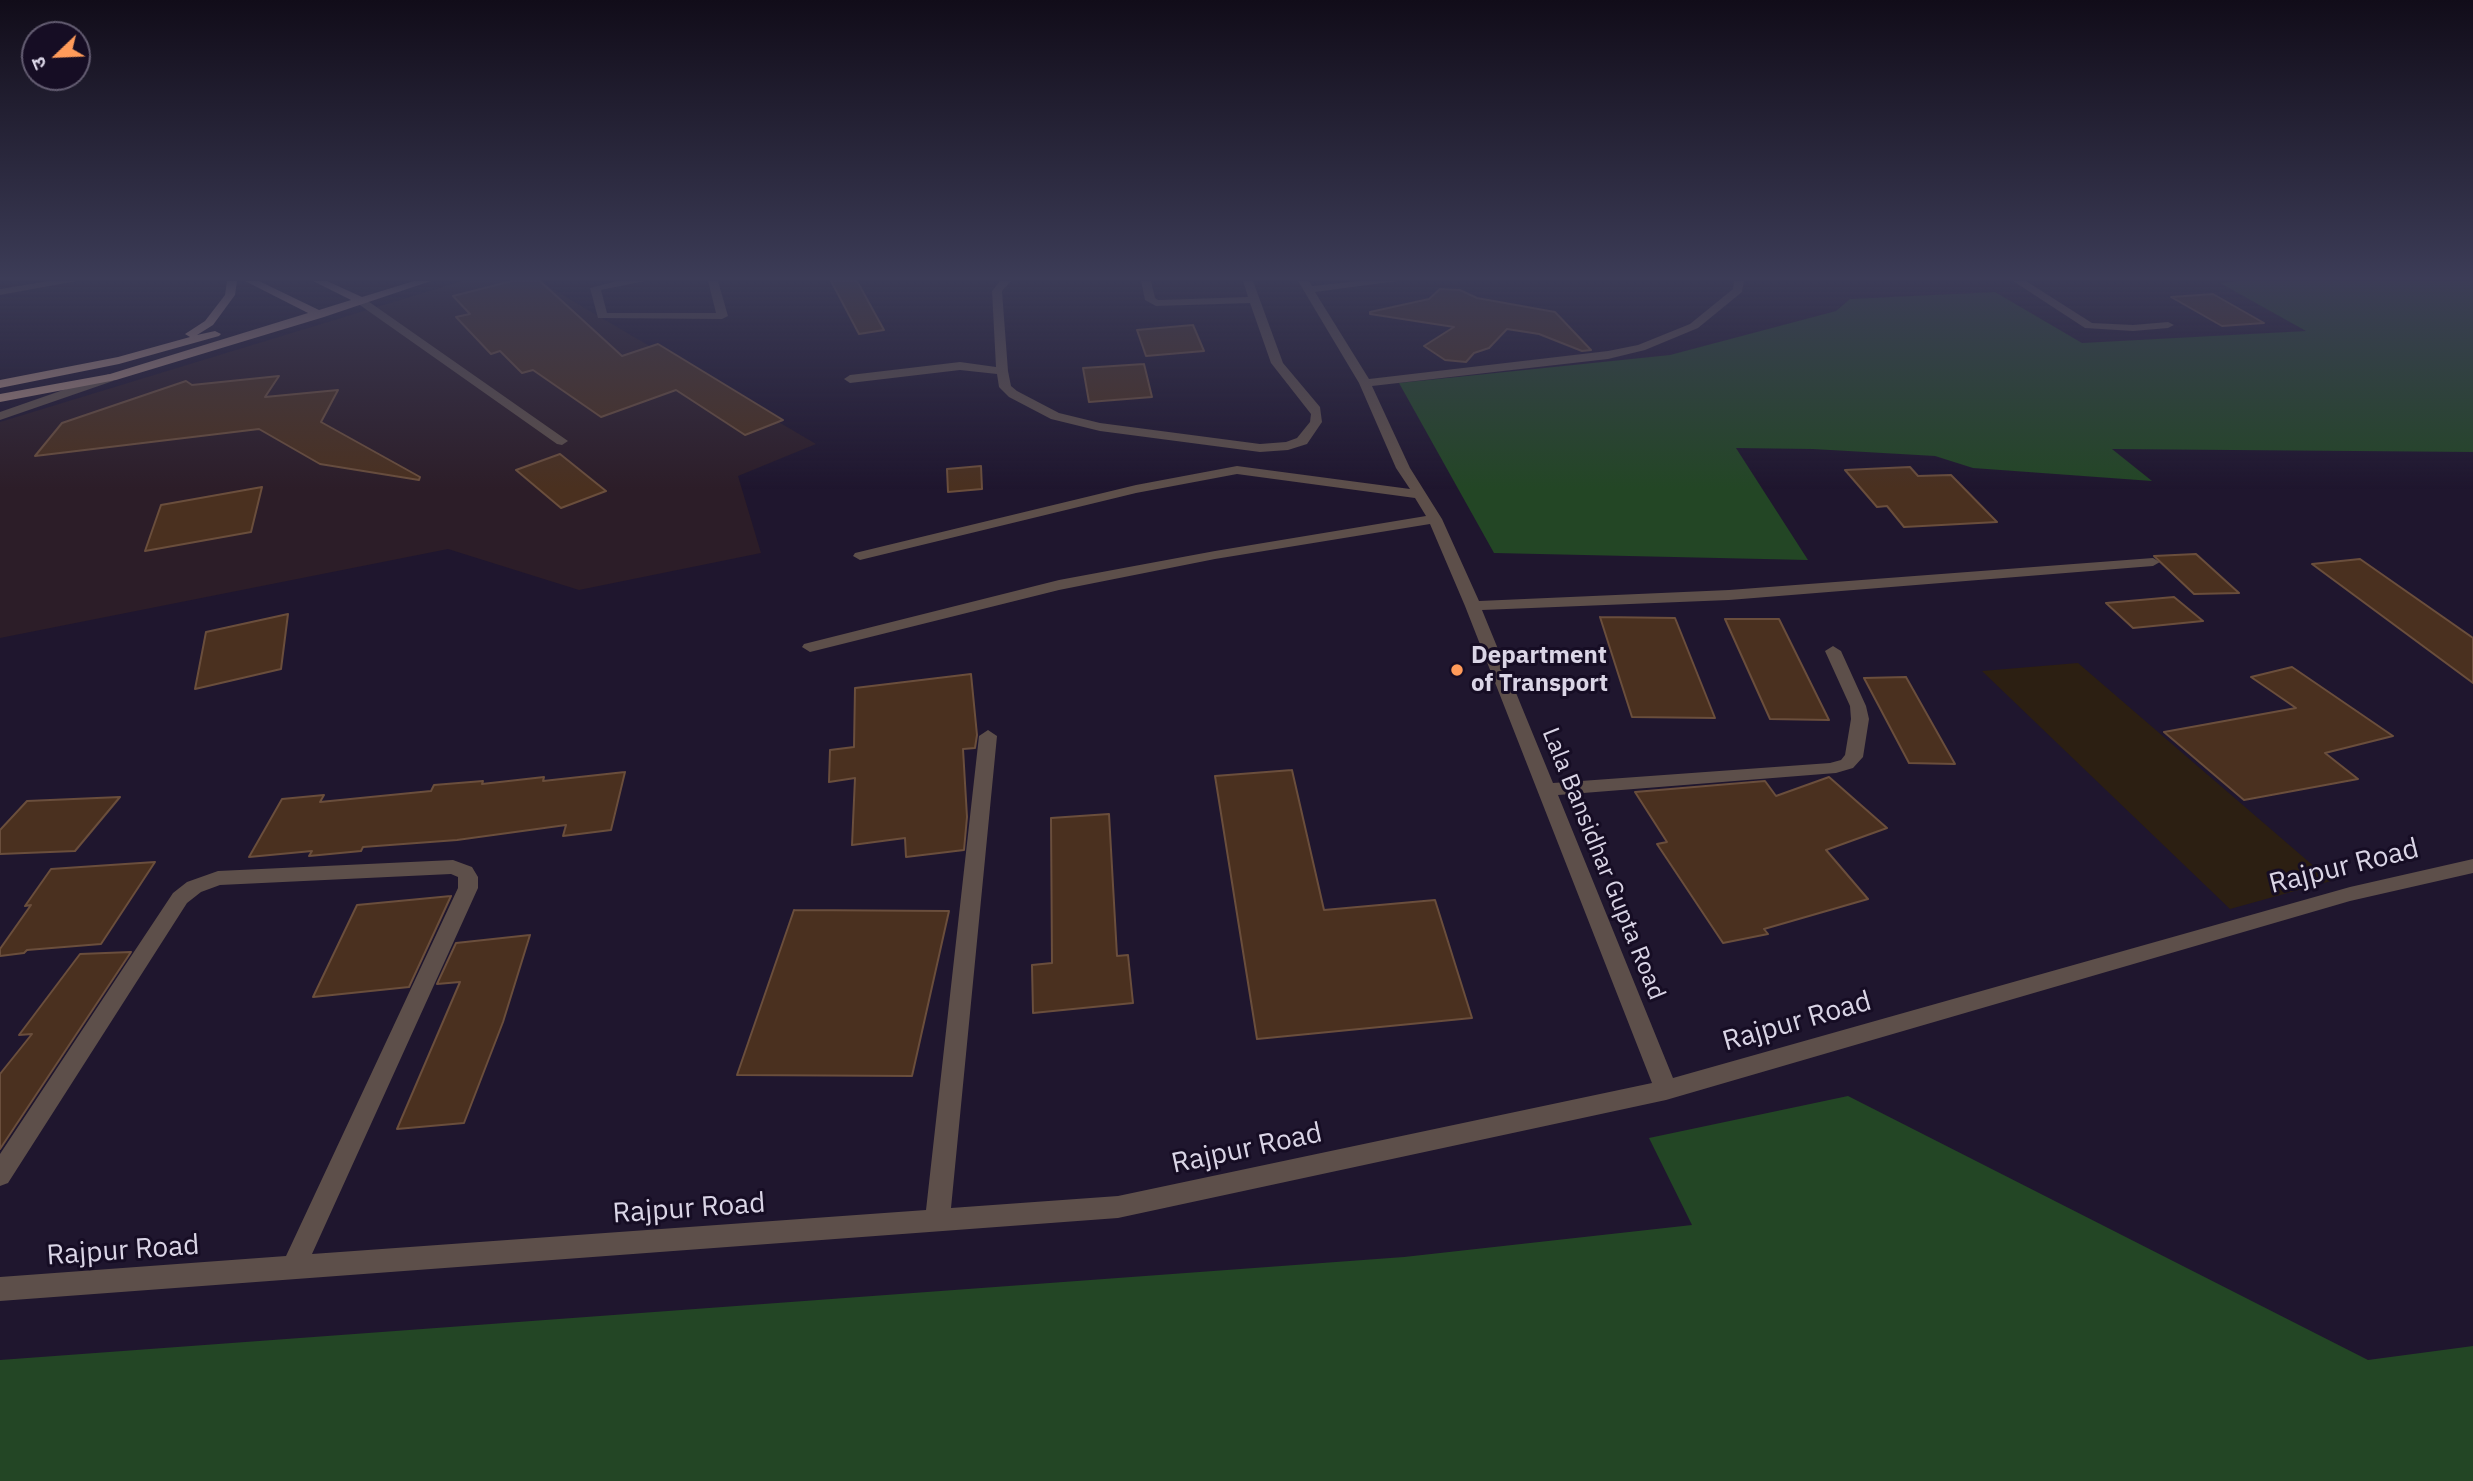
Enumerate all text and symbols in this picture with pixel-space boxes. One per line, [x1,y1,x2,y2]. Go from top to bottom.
north arrow [21,21,91,91]
text: उ [25,54,52,73]
place label: Department of Transport [1471,642,1608,698]
marker: Department of Transport [1449,662,1465,678]
street label: Lala Bansidhar Gupta Road [1535,724,1671,1004]
street label: Rajpur Road [2266,832,2422,902]
street label: Rajpur Road [1719,985,1875,1059]
street label: Rajpur Road [1169,1117,1325,1181]
street label: Rajpur Road [612,1187,766,1231]
street label: Rajpur Road [46,1229,200,1273]

